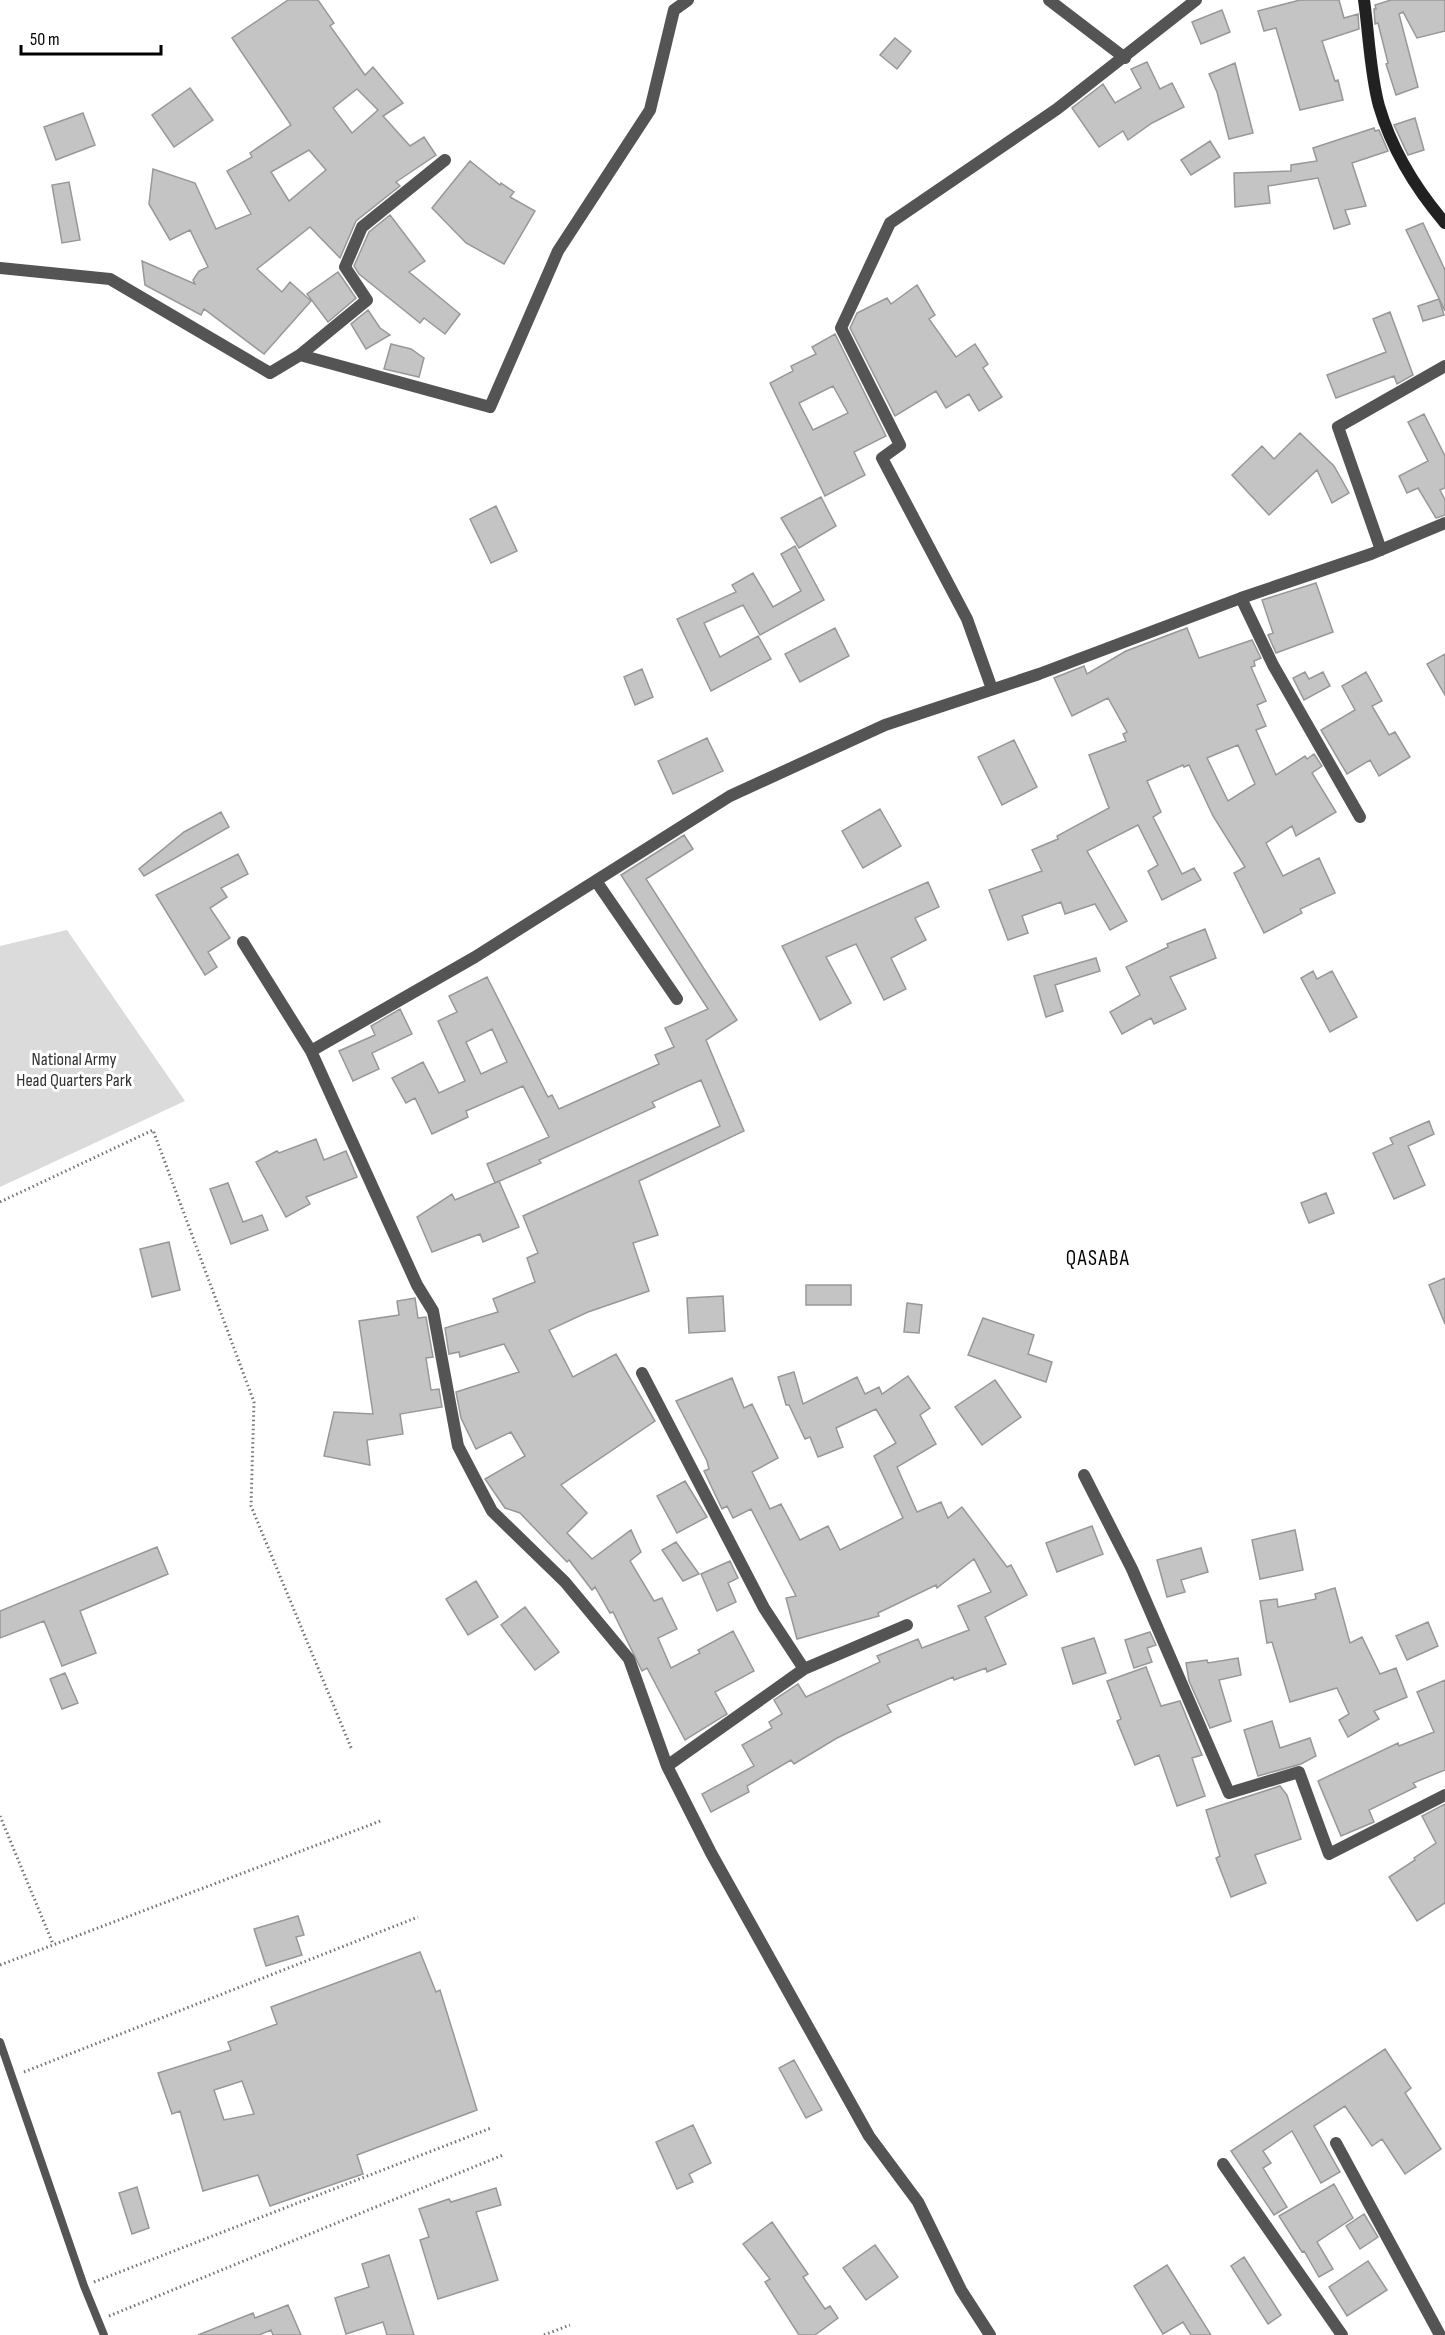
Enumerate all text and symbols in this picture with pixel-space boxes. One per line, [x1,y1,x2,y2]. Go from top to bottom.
scale bar [21,18,160,56]
text: 50 m [30,29,60,50]
park label: National Army Head Quarters Park [16,1049,132,1091]
district label: QASABA [1066,1246,1130,1271]

